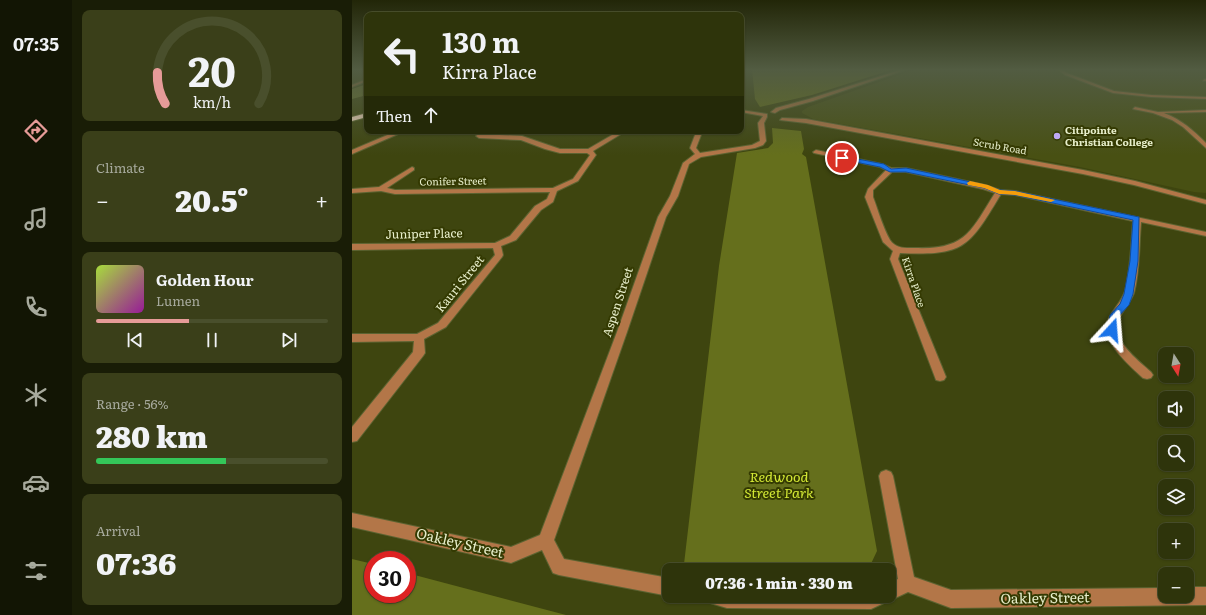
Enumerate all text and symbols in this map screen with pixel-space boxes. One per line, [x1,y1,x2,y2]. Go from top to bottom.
text: 130 m [442,20,520,62]
icon: left [376,28,428,80]
text: 07:35 [13,30,59,57]
text: 20 [188,37,236,99]
text: Kirra Place [442,58,537,85]
text: km/h [193,90,232,111]
text: Then [376,104,412,127]
icon: ahead [420,104,442,126]
icon: directions [22,117,50,145]
place label: Citipointe Christian College [1065,122,1153,149]
marker: Citipointe Christian College [1052,131,1062,141]
street label: Scrub Road [972,133,1028,158]
pin [825,141,859,175]
icon: arrive [831,147,853,169]
text: Climate [96,158,145,177]
street label: Conifer Street [419,172,487,189]
text: 20.5° [175,177,249,221]
text: − [96,183,109,216]
text: + [315,183,328,216]
icon: music [22,205,50,233]
street label: Juniper Place [385,223,463,243]
street label: Kauri Street [430,251,488,316]
street label: Kirra Place [899,255,930,309]
street label: Aspen Street [597,264,637,339]
text: Golden Hour [156,268,254,291]
text: Lumen [156,291,200,310]
icon: phone [22,293,50,321]
position arrow [1091,309,1133,351]
icon: previous [124,329,146,351]
icon: pause [201,329,223,351]
icon: next [278,329,300,351]
north arrow [1158,347,1194,383]
map controls [1158,347,1194,603]
icon: climate [22,381,50,409]
button: sound [1158,391,1194,427]
text: Range · 56% [96,394,169,413]
text: 280 km [96,413,208,457]
button: search [1158,435,1194,471]
park label: Redwood Street Park [744,466,814,502]
icon: car [22,469,50,497]
button: layers [1158,479,1194,515]
text: Arrival [96,521,140,540]
street label: Oakley Street [414,522,506,562]
button: + [1158,523,1194,559]
text: 07:36 [96,540,176,584]
speed limit sign: 30 [364,551,416,603]
icon: filters [22,557,50,585]
button: − [1158,567,1194,603]
text: 07:36 · 1 min · 330 m [705,571,853,594]
street label: Oakley Street [1000,586,1090,608]

